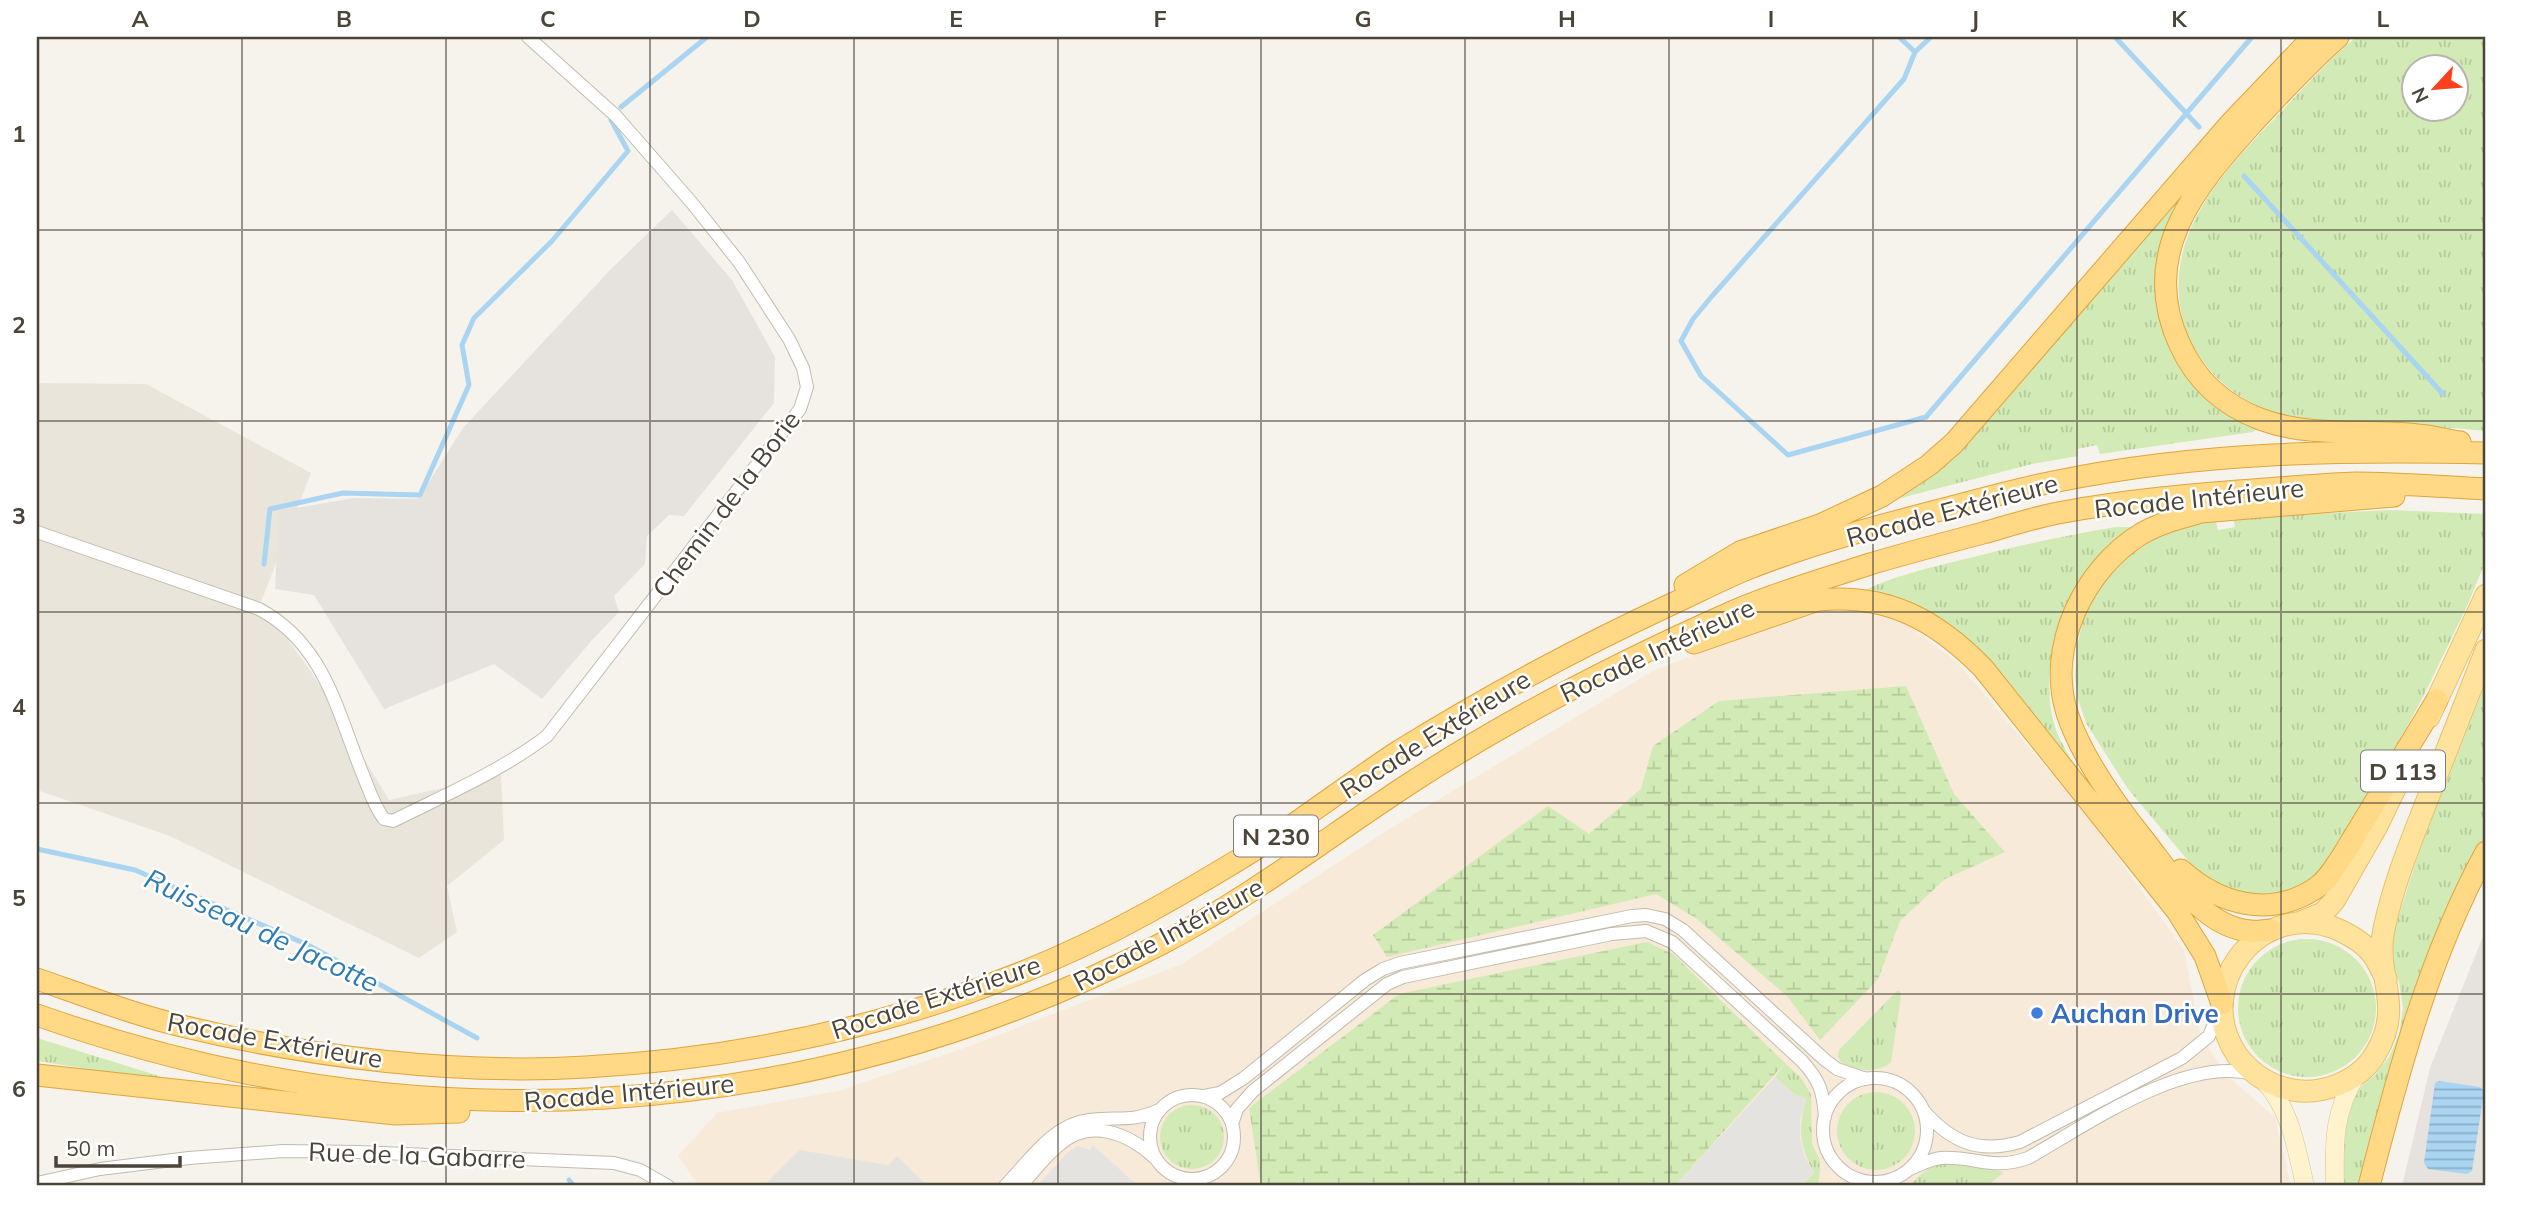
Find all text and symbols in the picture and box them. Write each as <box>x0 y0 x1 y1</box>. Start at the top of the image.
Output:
text: A <box>131 4 149 33</box>
text: B <box>336 4 352 33</box>
text: C <box>540 4 556 33</box>
text: D <box>743 4 761 33</box>
text: E <box>949 4 963 33</box>
text: F <box>1153 4 1167 33</box>
text: G <box>1354 4 1372 33</box>
text: H <box>1558 4 1576 33</box>
text: I <box>1768 4 1774 33</box>
text: J <box>1971 4 1979 33</box>
text: K <box>2171 4 2188 33</box>
text: L <box>2377 4 2390 33</box>
north arrow <box>2400 52 2470 122</box>
text: N <box>2406 84 2434 107</box>
text: 1 <box>12 119 26 148</box>
text: 2 <box>12 310 26 339</box>
street label: Chemin de la Borie <box>645 404 807 604</box>
street label: Rocade Extérieure <box>1842 466 2062 554</box>
street label: Rocade Intérieure <box>2092 471 2306 525</box>
text: 3 <box>12 501 26 530</box>
street label: Rocade Intérieure <box>1555 591 1759 709</box>
street label: Rocade Extérieure <box>1334 662 1536 806</box>
text: 4 <box>12 692 26 721</box>
road number: D 113 <box>2361 750 2445 792</box>
road number: N 230 <box>1234 816 1318 856</box>
water label: Ruisseau de Jacotte <box>139 860 385 1000</box>
street label: Rocade Intérieure <box>1067 870 1269 998</box>
text: 5 <box>12 883 26 912</box>
street label: Rocade Extérieure <box>827 948 1045 1046</box>
place label: Auchan Drive <box>2051 997 2219 1030</box>
street label: Rocade Extérieure <box>165 1005 385 1075</box>
marker: Auchan Drive <box>2029 1005 2045 1021</box>
street label: Rocade Intérieure <box>523 1066 735 1118</box>
text: 6 <box>12 1074 26 1103</box>
scale bar <box>56 1125 180 1169</box>
text: 50 m <box>66 1135 115 1161</box>
street label: Rue de la Gabarre <box>308 1135 526 1175</box>

